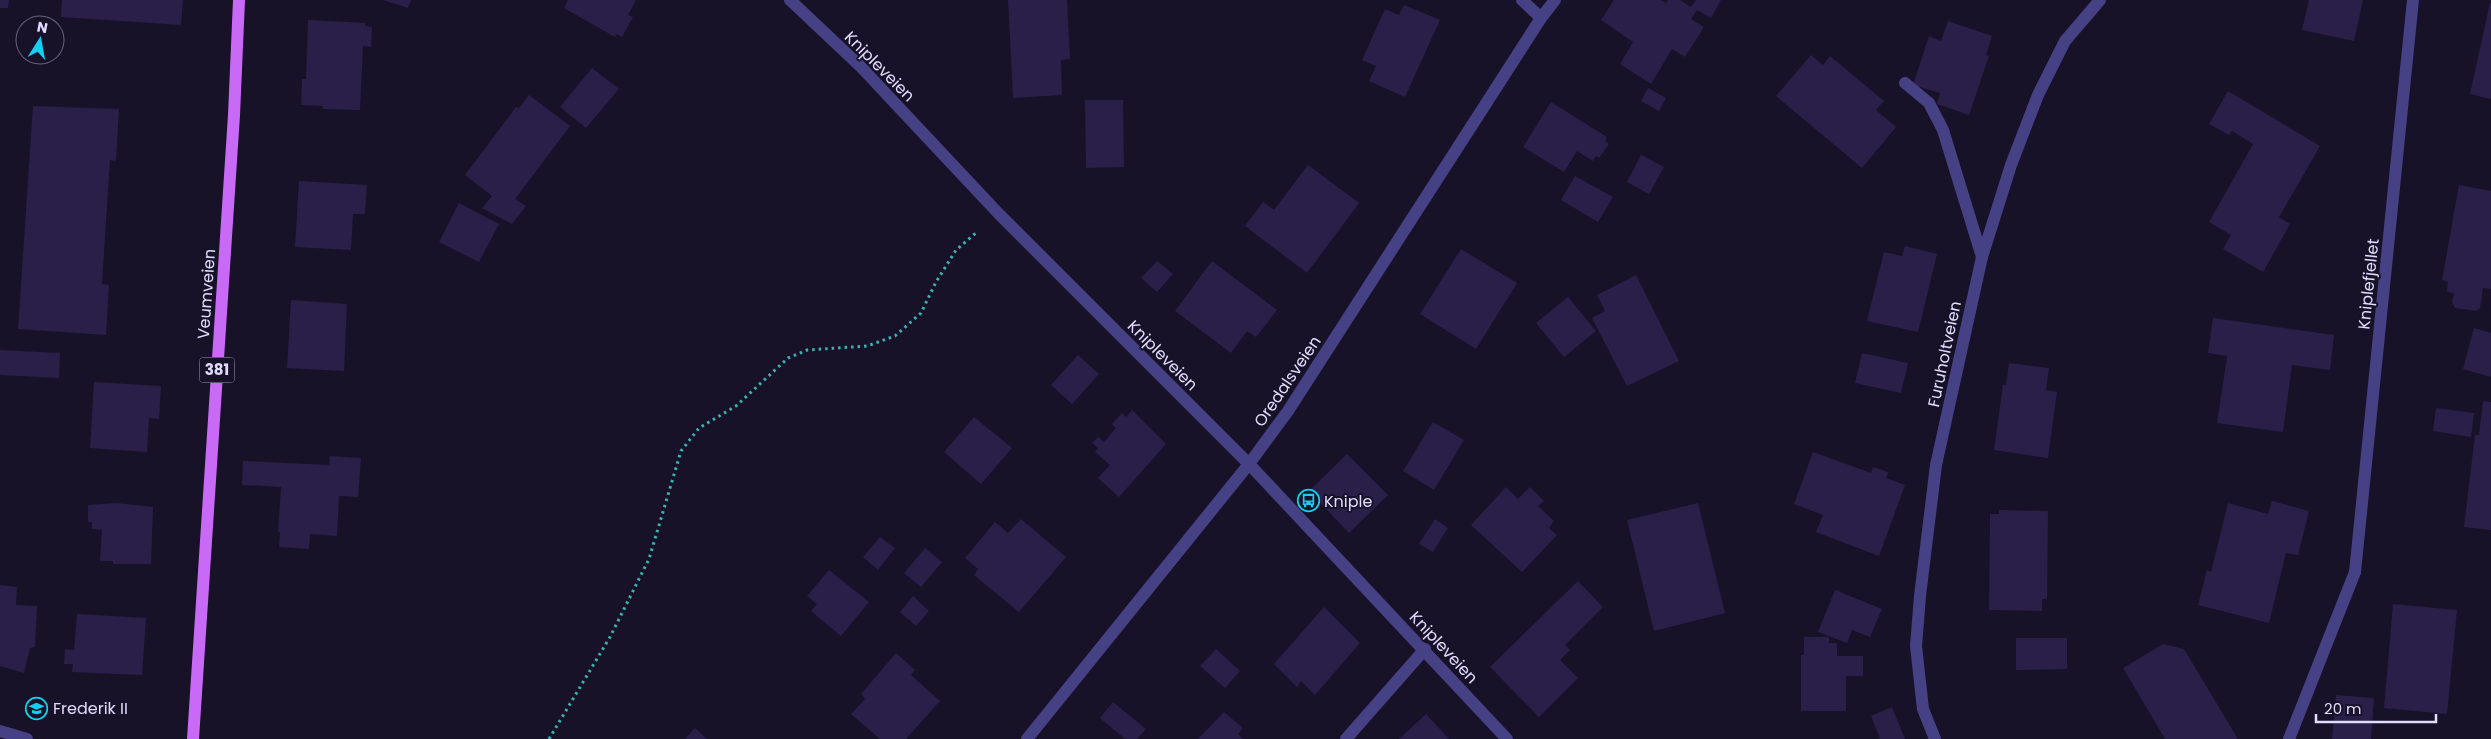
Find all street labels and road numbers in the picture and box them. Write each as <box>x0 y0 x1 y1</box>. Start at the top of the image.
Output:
street label: Knipleveien <box>839 26 920 107</box>
street label: Kniplefjellet <box>2352 237 2385 331</box>
street label: Veumveien <box>192 248 221 340</box>
street label: Furuholtveien <box>1922 299 1967 409</box>
street label: Knipleveien <box>1122 315 1203 396</box>
street label: Oredalsveien <box>1248 331 1326 431</box>
road number: 381 <box>200 358 234 382</box>
street label: Knipleveien <box>1404 606 1483 689</box>

